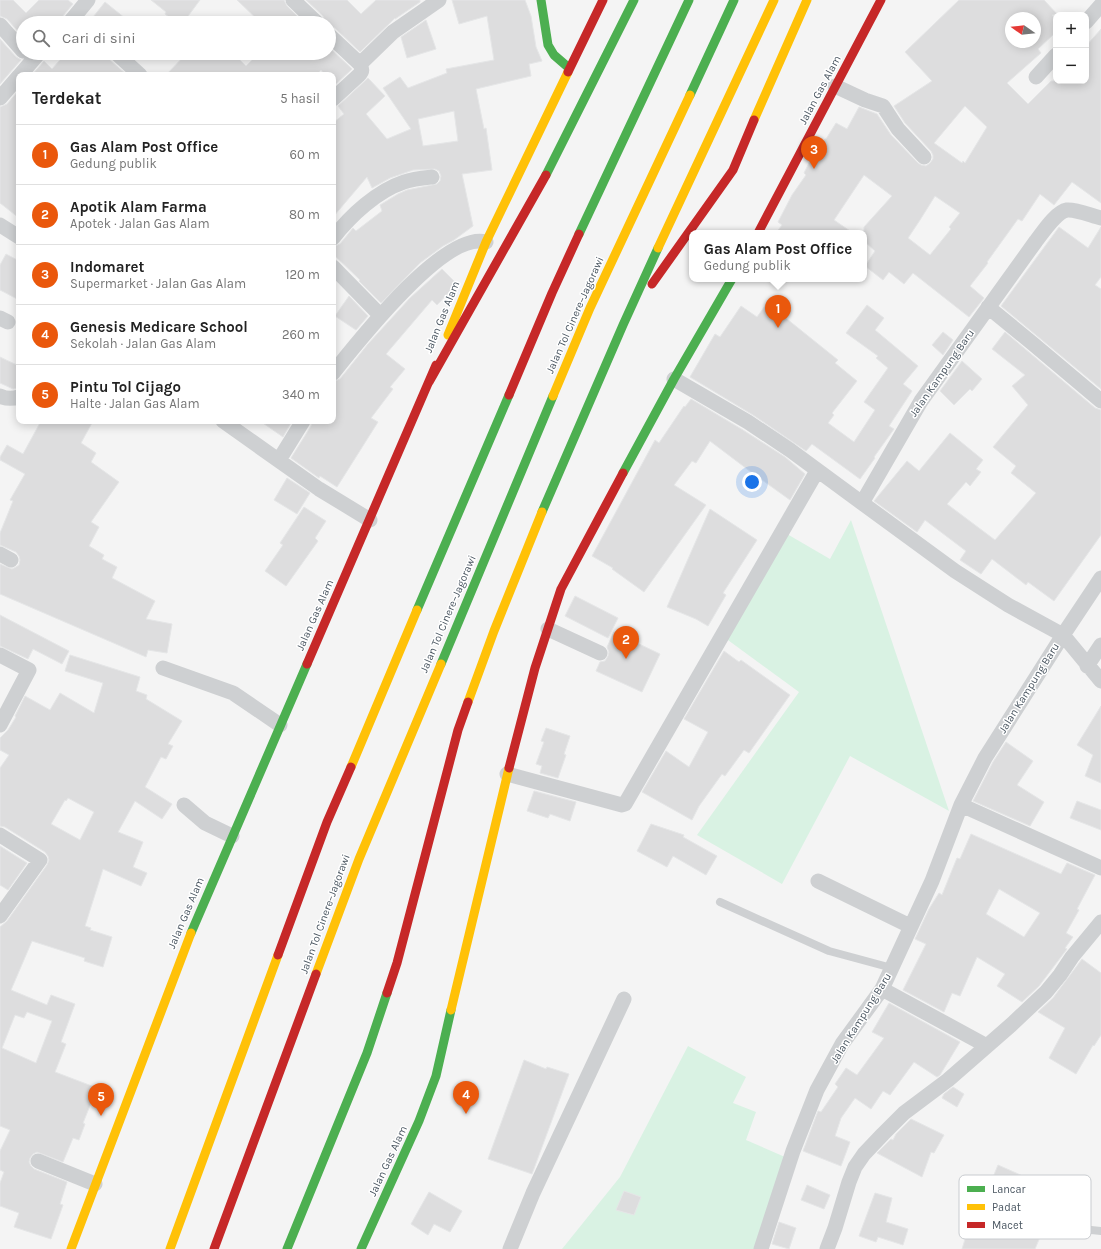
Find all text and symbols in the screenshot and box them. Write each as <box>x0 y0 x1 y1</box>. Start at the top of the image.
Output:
north arrow <box>1005 12 1041 48</box>
map controls <box>1053 12 1089 84</box>
button: + <box>1053 12 1089 48</box>
search box <box>16 16 336 60</box>
icon: search <box>30 27 52 49</box>
text: Cari di sini <box>62 29 136 47</box>
button: − <box>1053 48 1089 84</box>
street label: Jalan Gas Alam <box>796 53 844 127</box>
text: Terdekat <box>32 88 101 108</box>
text: 5 hasil <box>280 91 320 106</box>
pin: 3 <box>801 136 827 169</box>
text: Gas Alam Post Office <box>70 138 218 156</box>
text: 1 <box>43 147 47 162</box>
text: 60 m <box>290 147 320 162</box>
text: Gedung publik <box>70 156 157 171</box>
text: Apotik Alam Farma <box>70 198 207 216</box>
text: 2 <box>41 207 49 222</box>
text: 80 m <box>289 207 320 222</box>
text: Apotek · Jalan Gas Alam <box>70 216 210 231</box>
popup <box>689 230 867 282</box>
text: Gas Alam Post Office <box>704 240 852 258</box>
street label: Jalan Tol Cinere–Jagorawi <box>543 255 607 375</box>
text: Indomaret <box>70 258 144 276</box>
text: Gedung publik <box>704 258 791 273</box>
text: 3 <box>41 267 49 282</box>
text: 120 m <box>285 267 320 282</box>
text: Supermarket · Jalan Gas Alam <box>70 276 246 291</box>
street label: Jalan Gas Alam <box>422 279 462 355</box>
pin: 1 <box>765 295 791 328</box>
text: Genesis Medicare School <box>70 318 248 336</box>
text: 4 <box>41 327 49 342</box>
text: 260 m <box>282 327 320 342</box>
street label: Jalan Kampung Baru <box>907 327 977 419</box>
text: Sekolah · Jalan Gas Alam <box>70 336 216 351</box>
text: Pintu Tol Cijago <box>70 378 181 396</box>
text: 5 <box>41 387 49 402</box>
text: 340 m <box>282 387 320 402</box>
text: Halte · Jalan Gas Alam <box>70 396 200 411</box>
your location <box>742 472 762 492</box>
street label: Jalan Tol Cinere–Jagorawi <box>417 553 479 675</box>
street label: Jalan Gas Alam <box>294 578 336 652</box>
pin: 2 <box>613 626 639 659</box>
street label: Jalan Kampung Baru <box>996 640 1062 736</box>
street label: Jalan Tol Cinere–Jagorawi <box>297 852 353 976</box>
street label: Jalan Gas Alam <box>165 875 207 951</box>
street label: Jalan Kampung Baru <box>828 970 894 1066</box>
pin: 4 <box>453 1081 479 1114</box>
pin: 5 <box>88 1083 114 1116</box>
street label: Jalan Gas Alam <box>366 1124 410 1198</box>
legend <box>959 1175 1091 1239</box>
text: Lancar <box>992 1183 1026 1196</box>
text: Padat <box>992 1201 1021 1214</box>
text: Macet <box>992 1219 1023 1232</box>

